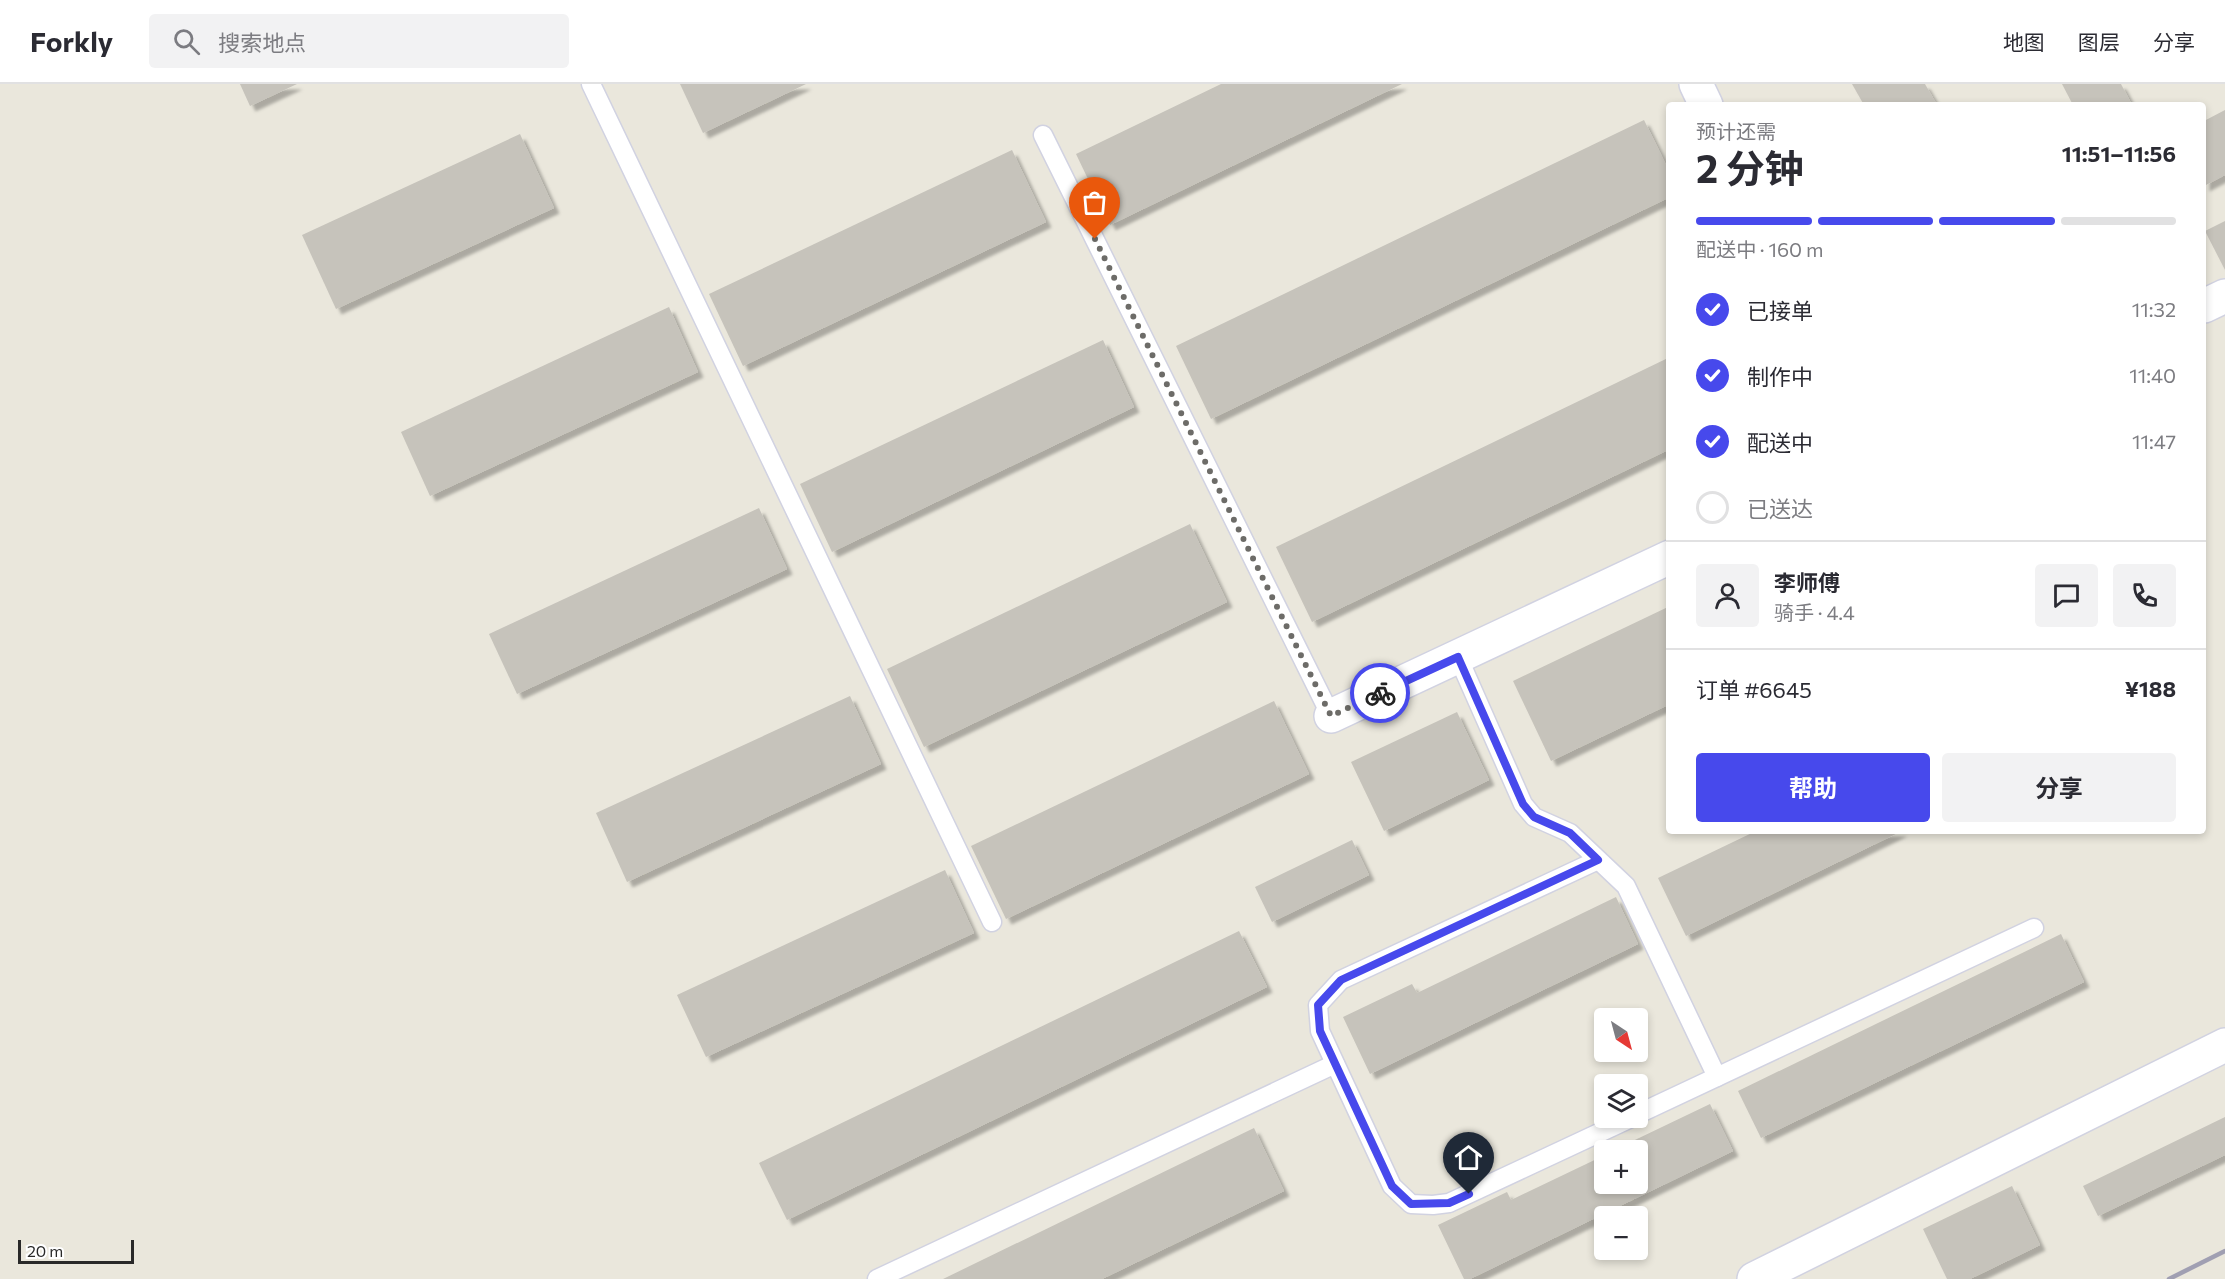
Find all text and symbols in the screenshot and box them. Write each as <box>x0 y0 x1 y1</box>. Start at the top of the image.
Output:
search box <box>149 14 569 68</box>
text: Forkly <box>30 24 113 58</box>
icon: search <box>170 25 203 58</box>
text: 搜索地点 <box>218 29 306 56</box>
text: 地图 <box>2003 29 2045 54</box>
text: 图层 <box>2078 29 2120 54</box>
text: 分享 <box>2153 29 2195 54</box>
text: 预计还需 <box>1696 119 1776 143</box>
text: 11:51–11:56 <box>2062 140 2176 167</box>
text: 2 分钟 <box>1696 143 1804 191</box>
pin <box>1069 177 1120 239</box>
icon: bag <box>1078 186 1111 219</box>
text: 配送中 · 160 m <box>1696 237 1823 261</box>
icon: check <box>1696 293 1729 326</box>
text: 已接单 <box>1747 297 1813 324</box>
text: 11:32 <box>2132 297 2176 321</box>
icon: check <box>1696 359 1729 392</box>
text: 制作中 <box>1747 363 1813 390</box>
text: 11:40 <box>2129 363 2176 387</box>
icon: check <box>1696 425 1729 458</box>
text: 配送中 <box>1747 429 1813 456</box>
text: 11:47 <box>2132 429 2176 453</box>
text: 已送达 <box>1747 495 1813 522</box>
button: person <box>1696 564 1759 627</box>
button: chat <box>2035 564 2098 627</box>
button: phone <box>2113 564 2176 627</box>
text: 李师傅 <box>1774 569 1840 596</box>
text: 骑手 · 4.4 <box>1774 600 1855 624</box>
courier <box>1350 663 1410 723</box>
text: ¥188 <box>2125 675 2176 702</box>
text: 订单 #6645 <box>1696 676 1812 703</box>
icon: bike <box>1364 677 1397 710</box>
button: 帮助 <box>1696 753 1930 822</box>
button: 分享 <box>1942 753 2176 822</box>
north arrow <box>1594 1008 1648 1062</box>
map controls <box>1594 1008 1648 1260</box>
button: layers <box>1594 1074 1648 1128</box>
pin <box>1443 1132 1494 1194</box>
button: + <box>1594 1140 1648 1194</box>
icon: home <box>1452 1141 1485 1174</box>
button: − <box>1594 1206 1648 1260</box>
scale bar <box>18 1237 134 1264</box>
text: 20 m <box>27 1241 63 1260</box>

